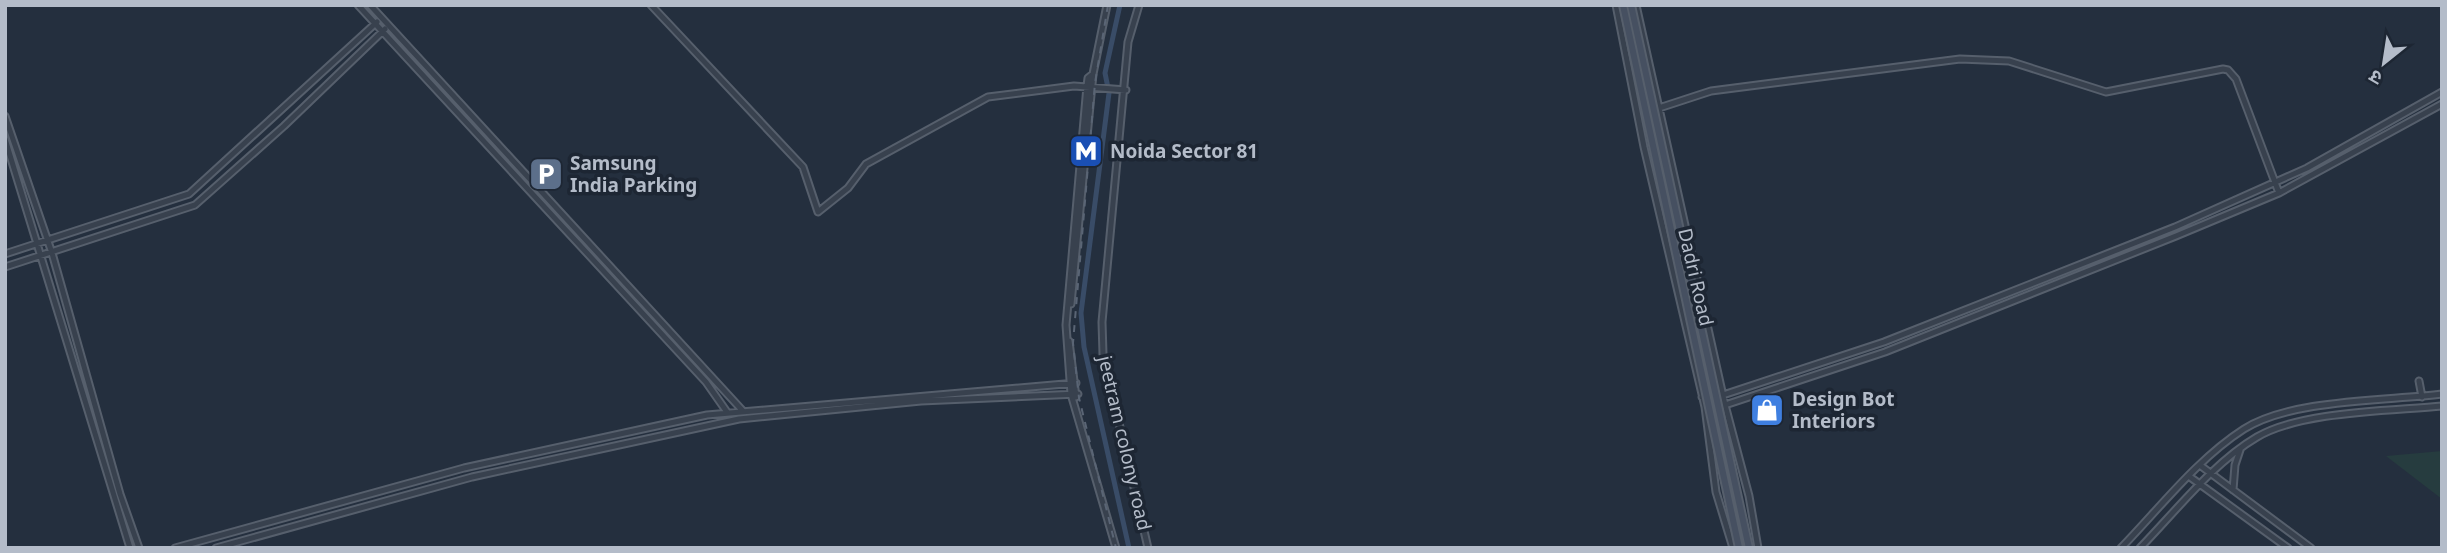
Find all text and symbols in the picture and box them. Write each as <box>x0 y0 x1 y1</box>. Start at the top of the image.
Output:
north arrow <box>2349 28 2419 98</box>
text: उ <box>2363 63 2387 92</box>
metro station icon: Noida Sector 81 <box>1067 132 1105 170</box>
place label: Noida Sector 81 <box>1110 138 1258 164</box>
place label: Samsung India Parking <box>570 150 697 198</box>
parking icon: Samsung India Parking <box>527 155 565 193</box>
street label: Dadri Road <box>1672 226 1720 328</box>
street label: jeetram colony road <box>1092 351 1158 533</box>
place label: Design Bot Interiors <box>1792 386 1895 434</box>
shop icon: Design Bot Interiors <box>1748 391 1786 429</box>

